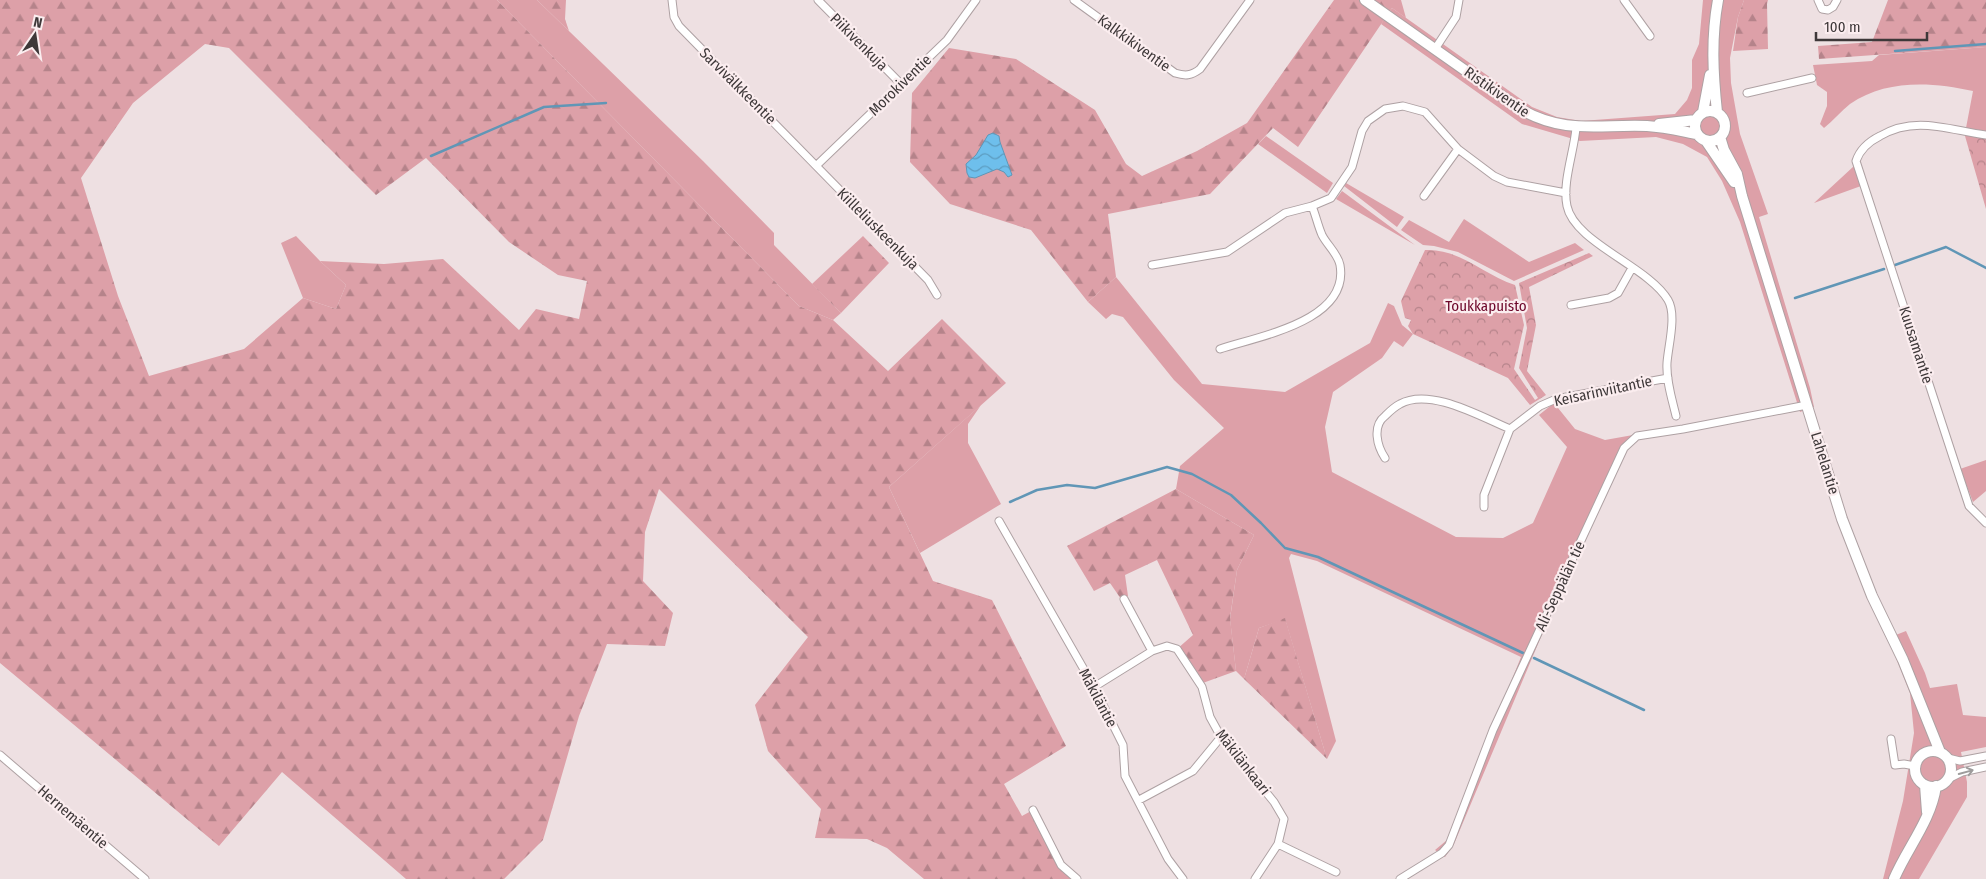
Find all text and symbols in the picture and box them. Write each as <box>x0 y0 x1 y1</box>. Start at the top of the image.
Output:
street label: Piikivenkuja <box>826 9 892 75</box>
north arrow <box>10 10 60 60</box>
scale bar <box>1816 10 1927 42</box>
street label: Kalkkikiventie <box>1094 11 1174 75</box>
text: N <box>32 14 44 32</box>
text: 100 m <box>1824 18 1861 36</box>
street label: Sarvivälkkeentie <box>696 44 780 128</box>
street label: Morokiventie <box>865 51 935 119</box>
street label: Ristikiventie <box>1461 63 1533 121</box>
street label: Kiilleliuskeenkuja <box>833 184 923 274</box>
park label: Toukkapuisto <box>1445 297 1527 315</box>
street label: Kuusamantie <box>1895 304 1937 386</box>
street label: Keisarinviitantie <box>1552 372 1654 410</box>
street label: Lahelantie <box>1807 430 1843 496</box>
street label: Ali-Seppälän tie <box>1531 538 1589 634</box>
street label: Mäkiläntie <box>1075 666 1121 730</box>
street label: Mäkilänkaari <box>1212 726 1274 798</box>
one-way arrow <box>1958 766 1974 776</box>
street label: Hernemäentie <box>34 782 112 852</box>

